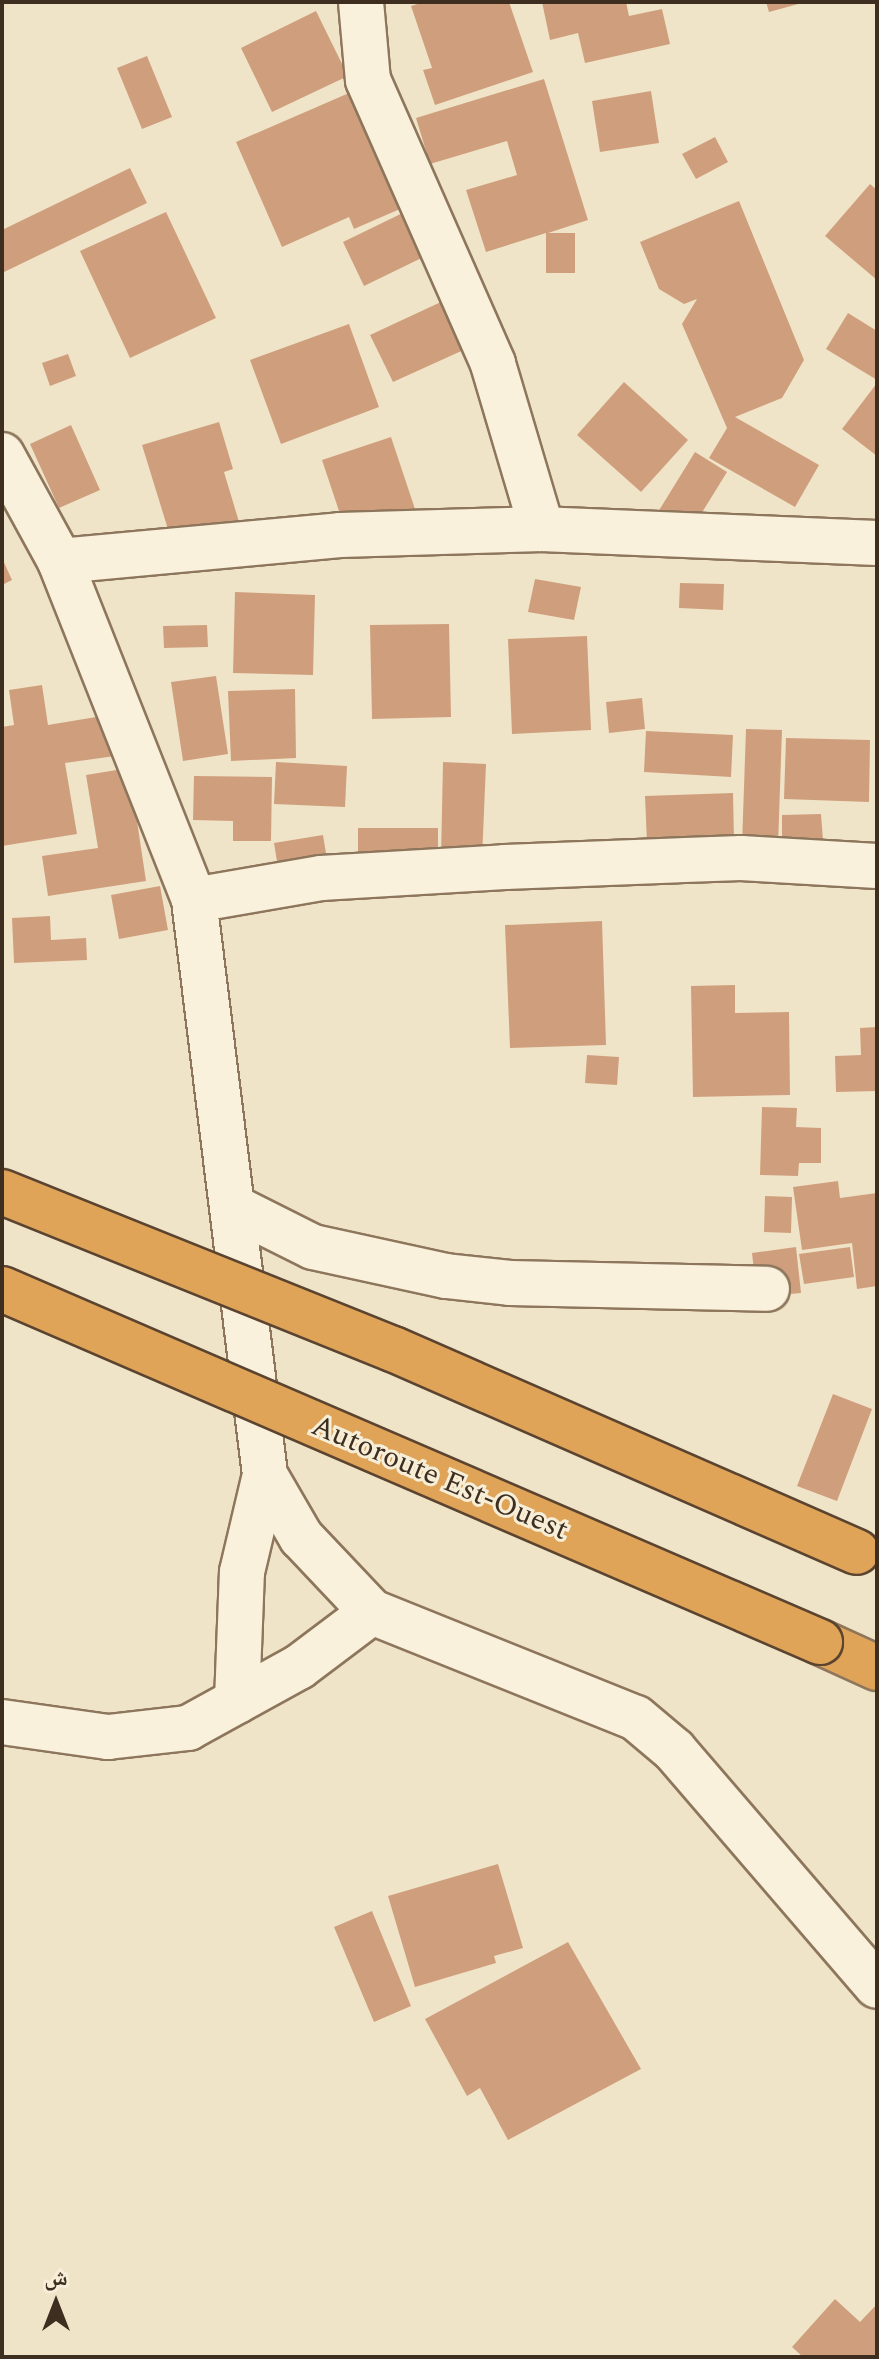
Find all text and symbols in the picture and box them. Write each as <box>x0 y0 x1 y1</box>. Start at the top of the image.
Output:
street label: Autoroute Est-Ouest <box>306 1408 574 1548</box>
text: ش <box>44 2262 68 2295</box>
north arrow <box>16 2263 96 2343</box>

